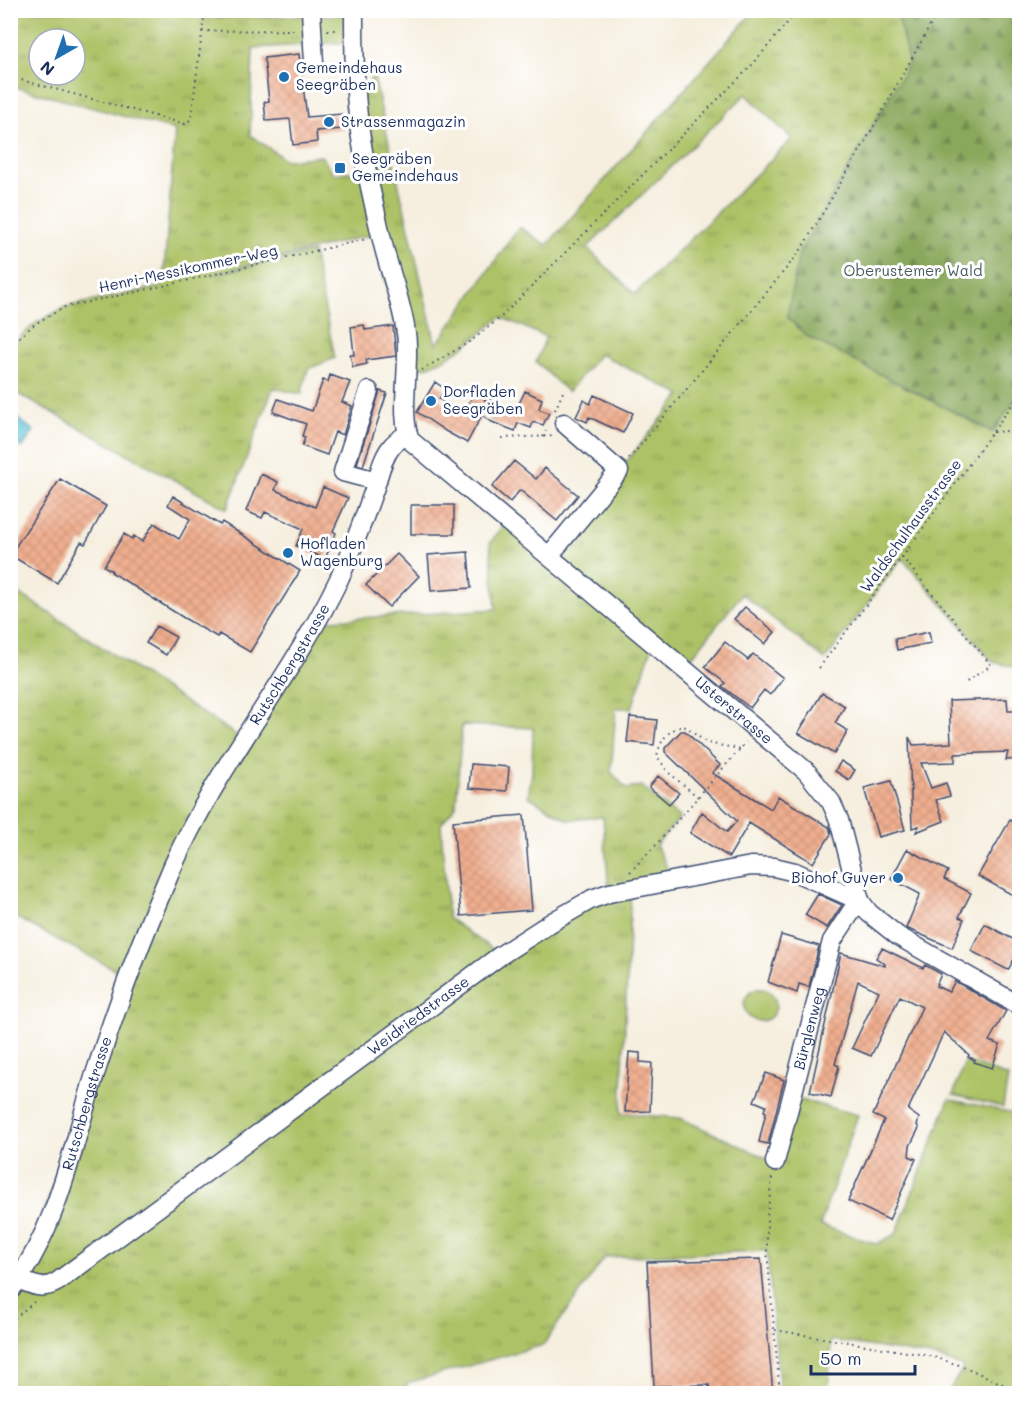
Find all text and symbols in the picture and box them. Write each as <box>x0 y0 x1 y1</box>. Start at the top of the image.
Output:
north arrow <box>27 27 87 87</box>
text: N <box>36 57 58 81</box>
place label: Gemeindehaus Seegräben <box>296 57 403 94</box>
marker: Gemeindehaus Seegräben <box>277 70 291 84</box>
place label: Strassenmagazin <box>341 111 466 131</box>
marker: Strassenmagazin <box>322 115 336 129</box>
place label: Seegräben Gemeindehaus <box>352 148 459 185</box>
marker: Seegräben Gemeindehaus <box>333 161 347 175</box>
street label: Henri-Messikommer-Weg <box>97 239 279 297</box>
park label: Oberustemer Wald <box>844 260 983 280</box>
place label: Dorfladen Seegräben <box>443 381 523 418</box>
marker: Dorfladen Seegräben <box>424 394 438 408</box>
street label: Waldschulhausstrasse <box>855 455 965 596</box>
place label: Hofladen Wagenburg <box>300 533 383 570</box>
marker: Hofladen Wagenburg <box>281 546 295 560</box>
street label: Rutschbergstrasse <box>244 600 334 728</box>
street label: Usterstrasse <box>691 672 777 748</box>
place label: Biohof Guyer <box>791 867 886 887</box>
marker: Biohof Guyer <box>891 871 905 885</box>
street label: Weidriedstrasse <box>363 971 473 1059</box>
street label: Bürglenweg <box>788 984 829 1072</box>
street label: Rutschbergstrasse <box>57 1034 116 1173</box>
scale bar <box>811 1338 914 1376</box>
text: 50 m <box>820 1346 862 1370</box>

